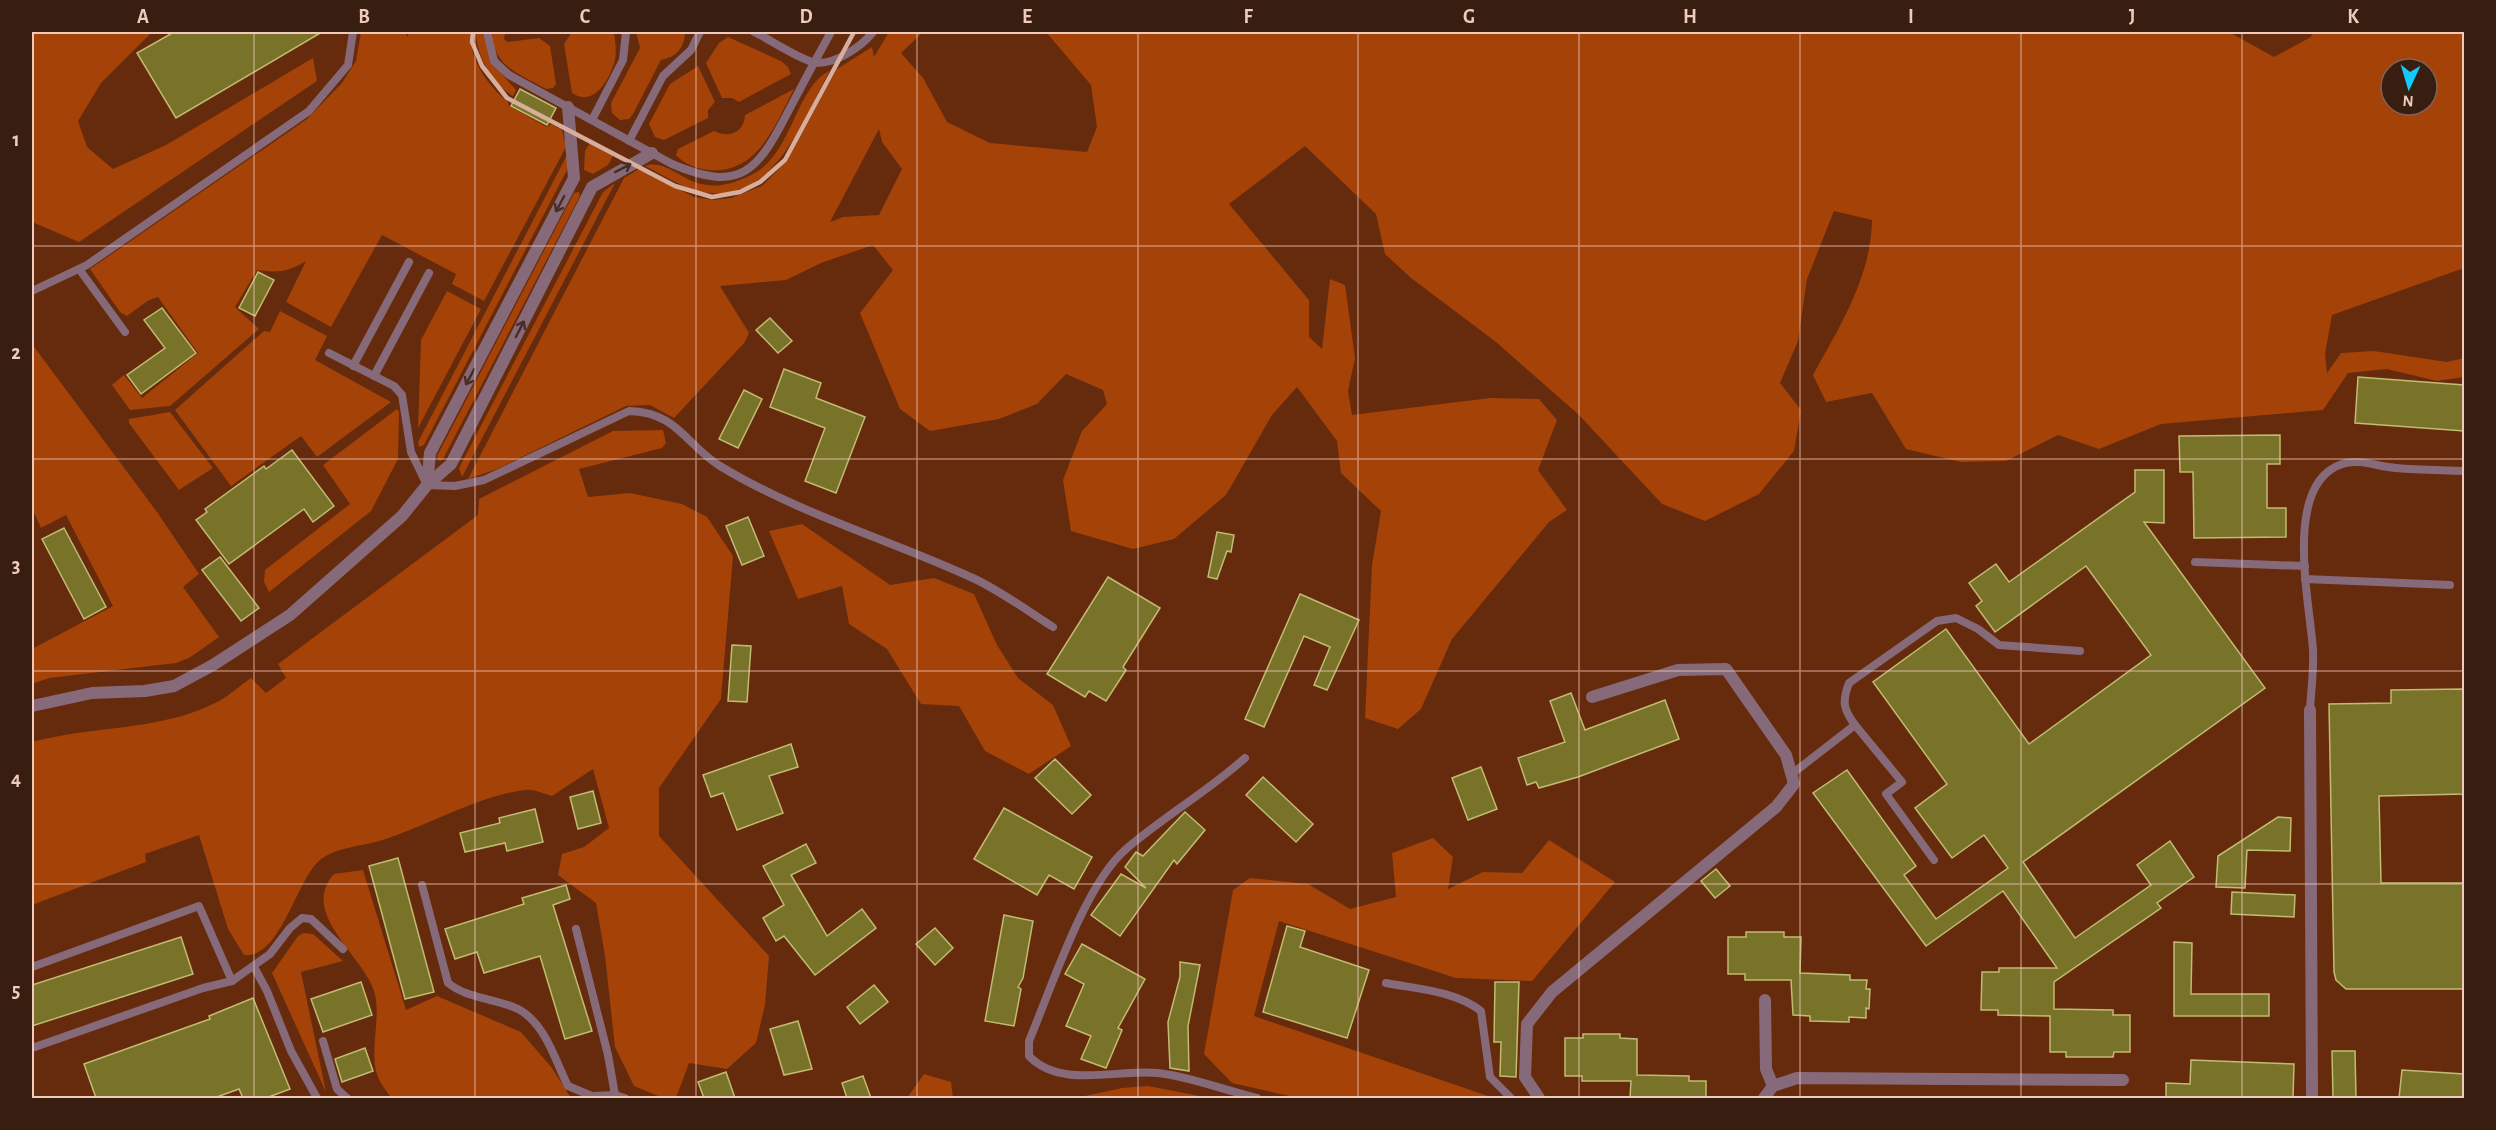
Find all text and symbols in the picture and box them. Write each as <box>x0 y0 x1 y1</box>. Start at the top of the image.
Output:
text: A <box>137 7 149 27</box>
text: B <box>358 7 370 27</box>
text: C <box>580 7 591 27</box>
text: D <box>799 7 813 27</box>
text: E <box>1022 7 1032 27</box>
text: F <box>1243 7 1253 27</box>
text: G <box>1463 7 1475 27</box>
text: H <box>1683 7 1697 27</box>
text: I <box>1908 7 1914 27</box>
text: J <box>2129 7 2135 27</box>
text: K <box>2347 7 2359 27</box>
north arrow <box>2379 57 2439 117</box>
text: N <box>2402 93 2414 109</box>
text: 1 <box>12 130 20 150</box>
one-way arrow <box>614 162 631 174</box>
one-way arrow <box>554 195 566 212</box>
one-way arrow <box>515 320 526 338</box>
text: 2 <box>11 343 21 363</box>
one-way arrow <box>463 368 475 386</box>
text: 3 <box>12 556 20 576</box>
text: 4 <box>11 769 21 789</box>
text: 5 <box>12 981 20 1001</box>

